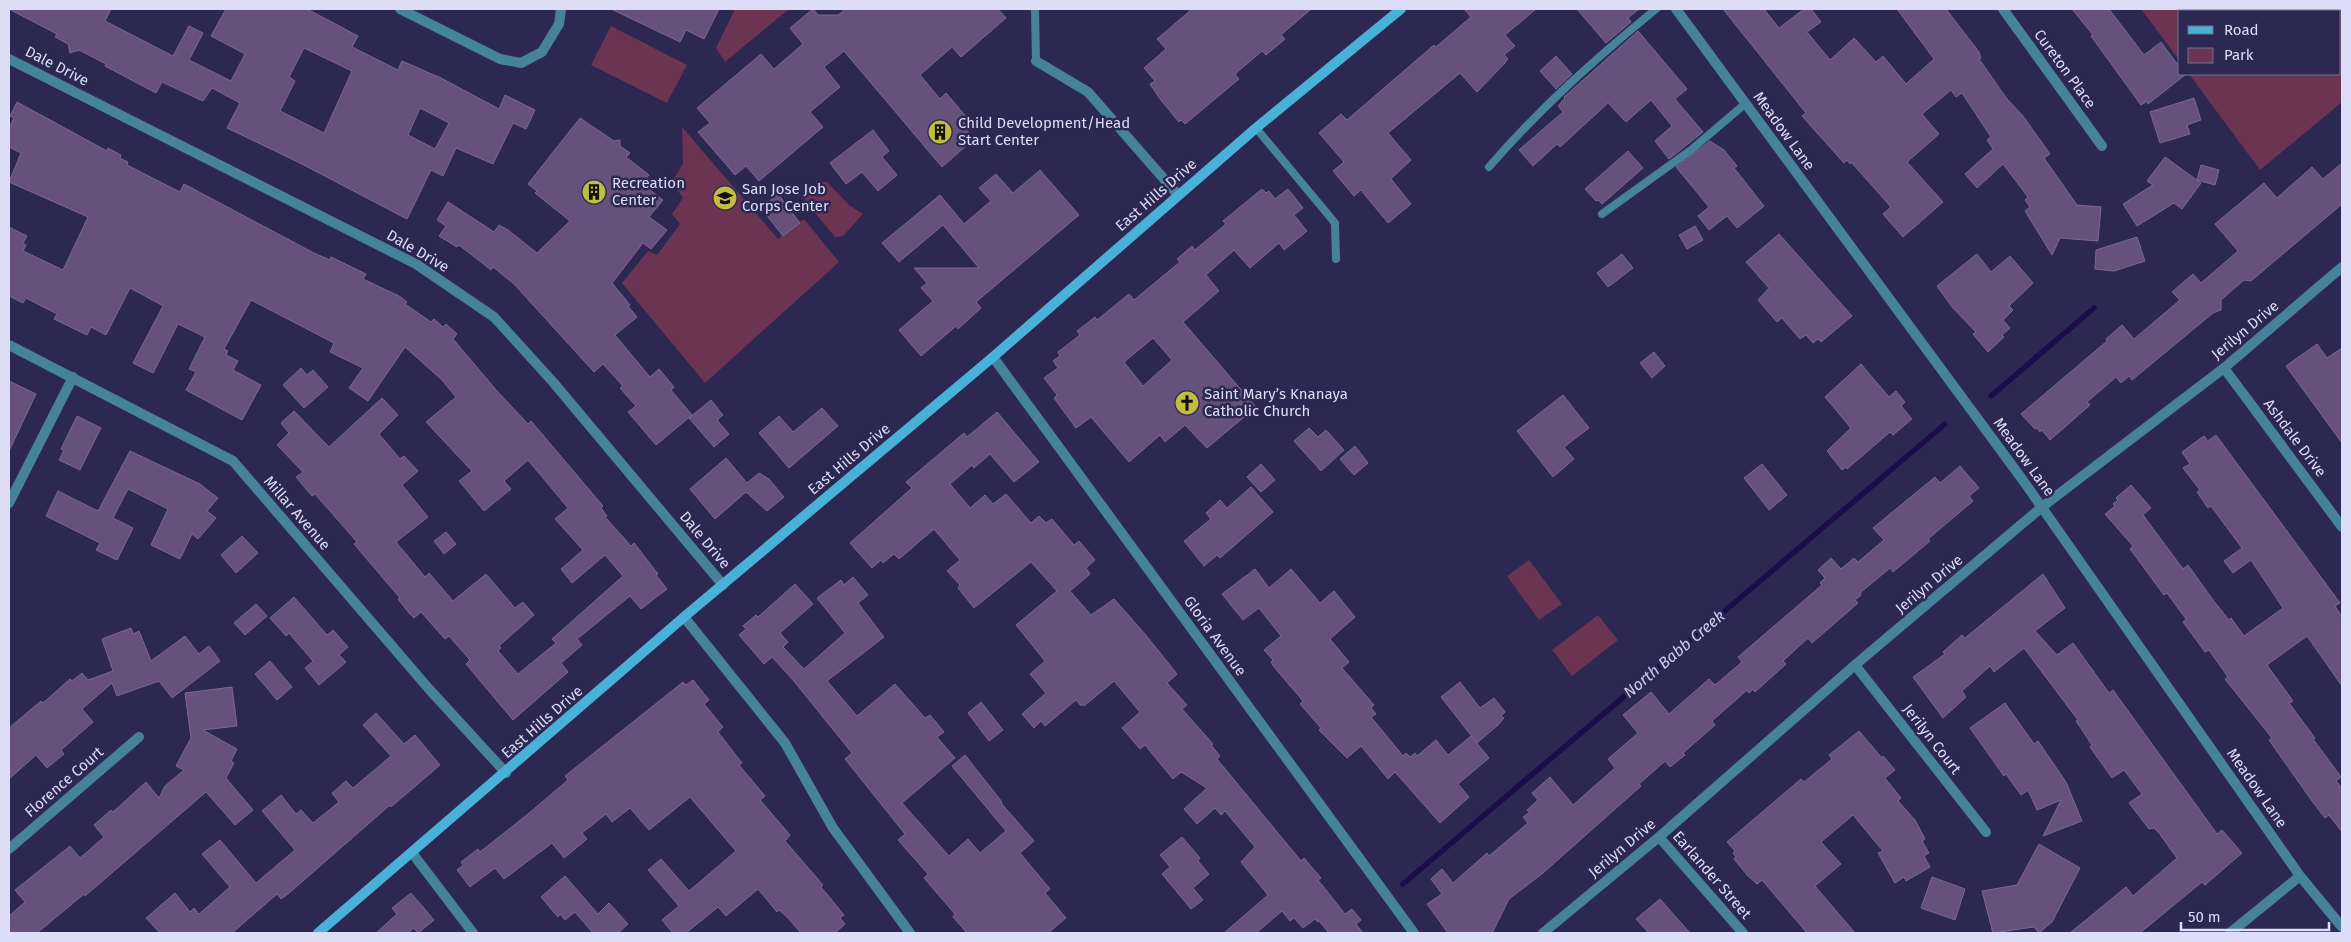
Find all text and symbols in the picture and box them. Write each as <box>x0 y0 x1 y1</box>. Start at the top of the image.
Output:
legend <box>2178 10 2341 75</box>
text: Road <box>2224 21 2259 39</box>
street label: Cureton Place <box>2030 26 2100 112</box>
street label: Dale Drive <box>22 42 92 90</box>
text: Park <box>2224 46 2254 64</box>
street label: Meadow Lane <box>1749 88 1819 174</box>
place label: Child Development/Head Start Center <box>958 114 1130 149</box>
building icon: Child Development/Head Start Center <box>927 119 953 145</box>
street label: East Hills Drive <box>1112 155 1200 235</box>
place label: Recreation Center <box>612 174 685 209</box>
building icon: Recreation Center <box>581 179 607 205</box>
place label: San Jose Job Corps Center <box>742 180 829 215</box>
school or university icon: San Jose Job Corps Center <box>712 185 738 211</box>
street label: Dale Drive <box>384 226 452 276</box>
street label: Jerilyn Drive <box>2208 297 2282 363</box>
place label: Saint Mary’s Knanaya Catholic Church <box>1204 385 1348 420</box>
church icon: Saint Mary’s Knanaya Catholic Church <box>1174 390 1200 416</box>
street label: Ashdale Drive <box>2260 395 2330 481</box>
street label: Meadow Lane <box>1989 414 2059 500</box>
street label: East Hills Drive <box>804 419 894 499</box>
street label: Millar Avenue <box>260 472 334 554</box>
street label: Dale Drive <box>676 508 734 572</box>
street label: Jerilyn Drive <box>1892 551 1966 617</box>
street label: Gloria Avenue <box>1180 592 1250 680</box>
water label: North Babb Creek <box>1620 606 1729 702</box>
street label: East Hills Drive <box>498 682 586 762</box>
street label: Jerilyn Court <box>1899 700 1965 778</box>
street label: Florence Court <box>21 743 107 821</box>
street label: Meadow Lane <box>2223 745 2291 831</box>
street label: Jerilyn Drive <box>1585 815 1659 881</box>
street label: Earlander Street <box>1669 827 1755 923</box>
scale bar <box>2181 900 2328 932</box>
text: 50 m <box>2188 908 2221 926</box>

